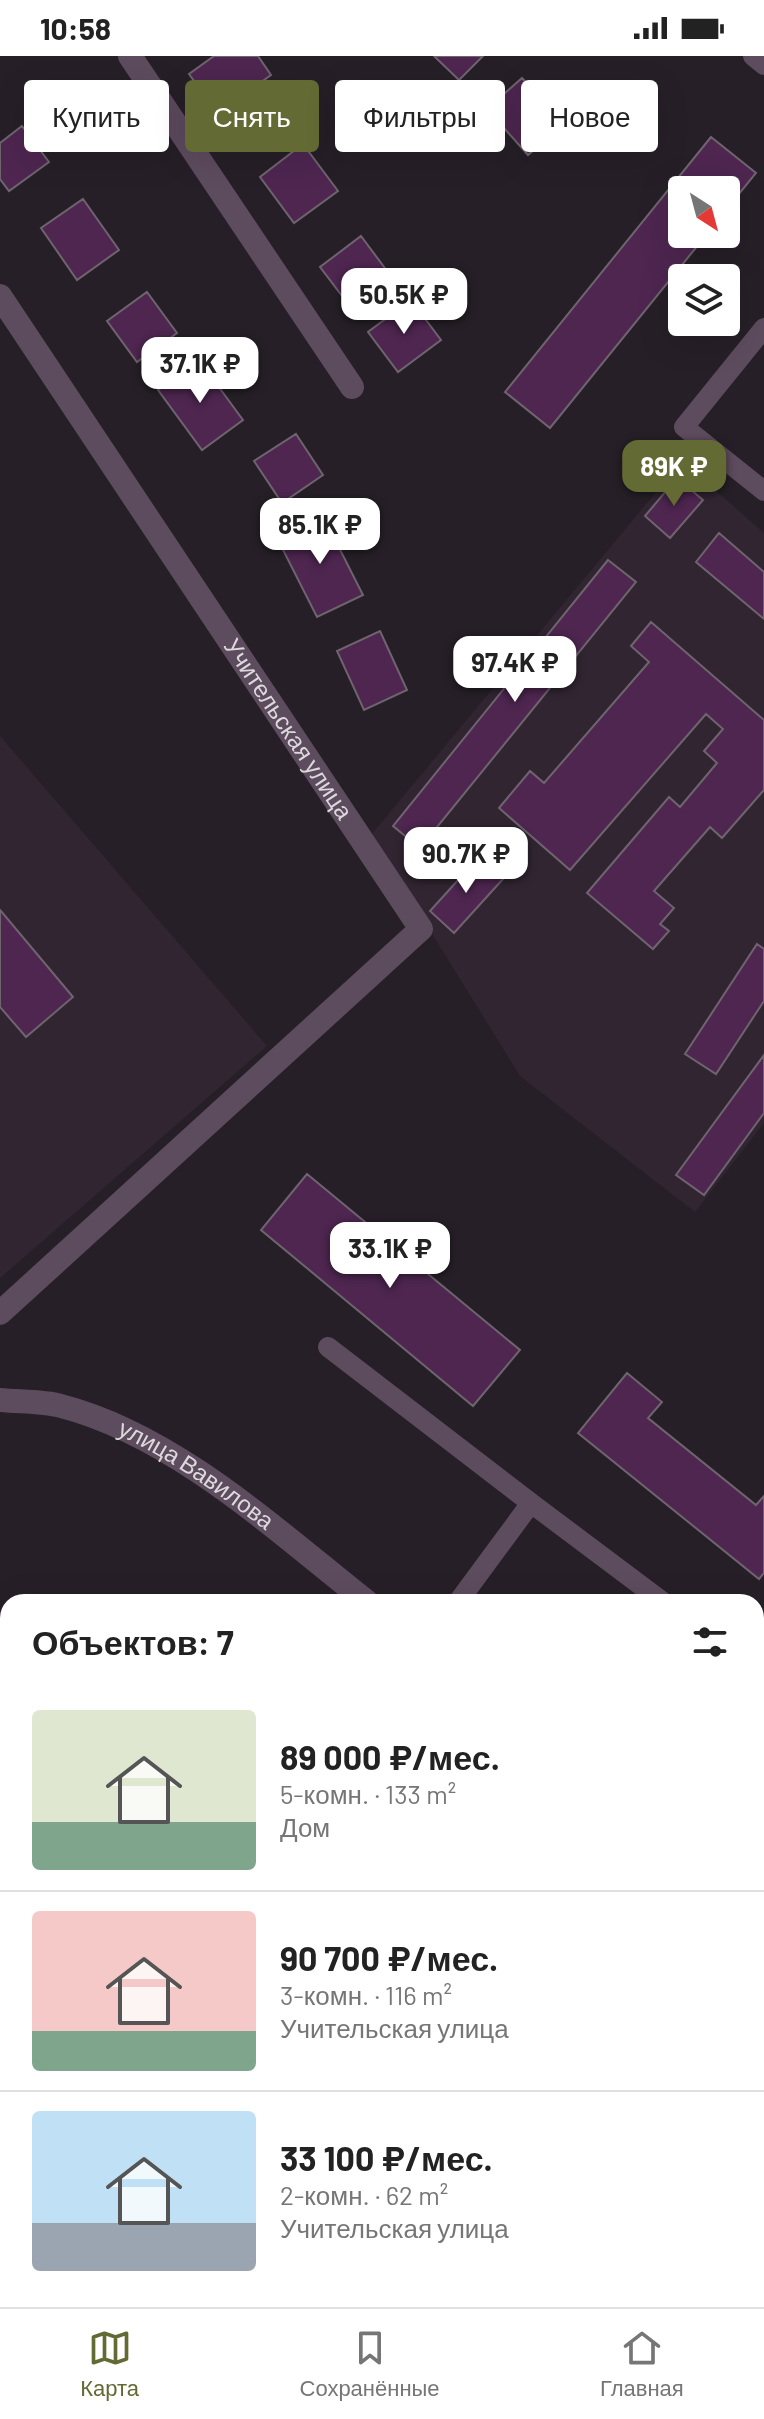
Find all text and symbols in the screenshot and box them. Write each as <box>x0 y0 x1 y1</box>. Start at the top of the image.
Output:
text: 10:58 <box>40 10 111 46</box>
chip: Купить <box>24 80 169 152</box>
chip: Снять <box>185 80 319 152</box>
chip: Фильтры <box>335 80 505 152</box>
chip: Новое <box>521 80 658 152</box>
north arrow <box>668 176 740 248</box>
map controls <box>668 176 740 336</box>
button: layers <box>668 264 740 336</box>
pin: 50.5K ₽ <box>330 268 478 336</box>
text: 50.5K ₽ <box>359 278 449 309</box>
pin: 37.1K ₽ <box>126 337 274 405</box>
text: 37.1K ₽ <box>159 347 241 378</box>
pin: 89K ₽ <box>618 440 730 508</box>
text: 89K ₽ <box>640 450 708 481</box>
pin: 85.1K ₽ <box>246 498 394 566</box>
text: 85.1K ₽ <box>278 508 362 539</box>
street label: Учительская улица <box>219 632 360 825</box>
pin: 97.4K ₽ <box>441 636 589 704</box>
text: 97.4K ₽ <box>471 646 559 677</box>
pin: 90.7K ₽ <box>392 827 540 895</box>
text: 90.7K ₽ <box>422 837 510 868</box>
pin: 33.1K ₽ <box>316 1222 464 1290</box>
text: 33.1K ₽ <box>348 1232 432 1263</box>
street label: улица Вавилова <box>114 1413 281 1535</box>
icon: filters <box>688 1620 732 1664</box>
text: Объектов: 7 <box>32 1621 234 1662</box>
text: 89 000 ₽/мес. <box>280 1736 500 1777</box>
icon: home <box>96 1742 192 1838</box>
text: 5-комн. · 133 m² <box>280 1778 456 1809</box>
text: Дом <box>280 1811 330 1842</box>
text: 90 700 ₽/мес. <box>280 1937 498 1978</box>
icon: home <box>96 1943 192 2039</box>
text: 3-комн. · 116 m² <box>280 1979 452 2010</box>
text: Учительская улица <box>280 2012 509 2043</box>
text: 33 100 ₽/мес. <box>280 2137 493 2178</box>
icon: home <box>96 2143 192 2239</box>
text: 2-комн. · 62 m² <box>280 2179 448 2210</box>
text: Учительская улица <box>280 2212 509 2243</box>
tab: Карта <box>80 2326 139 2402</box>
tab: Сохранённые <box>300 2326 440 2402</box>
tab: Главная <box>600 2326 684 2402</box>

